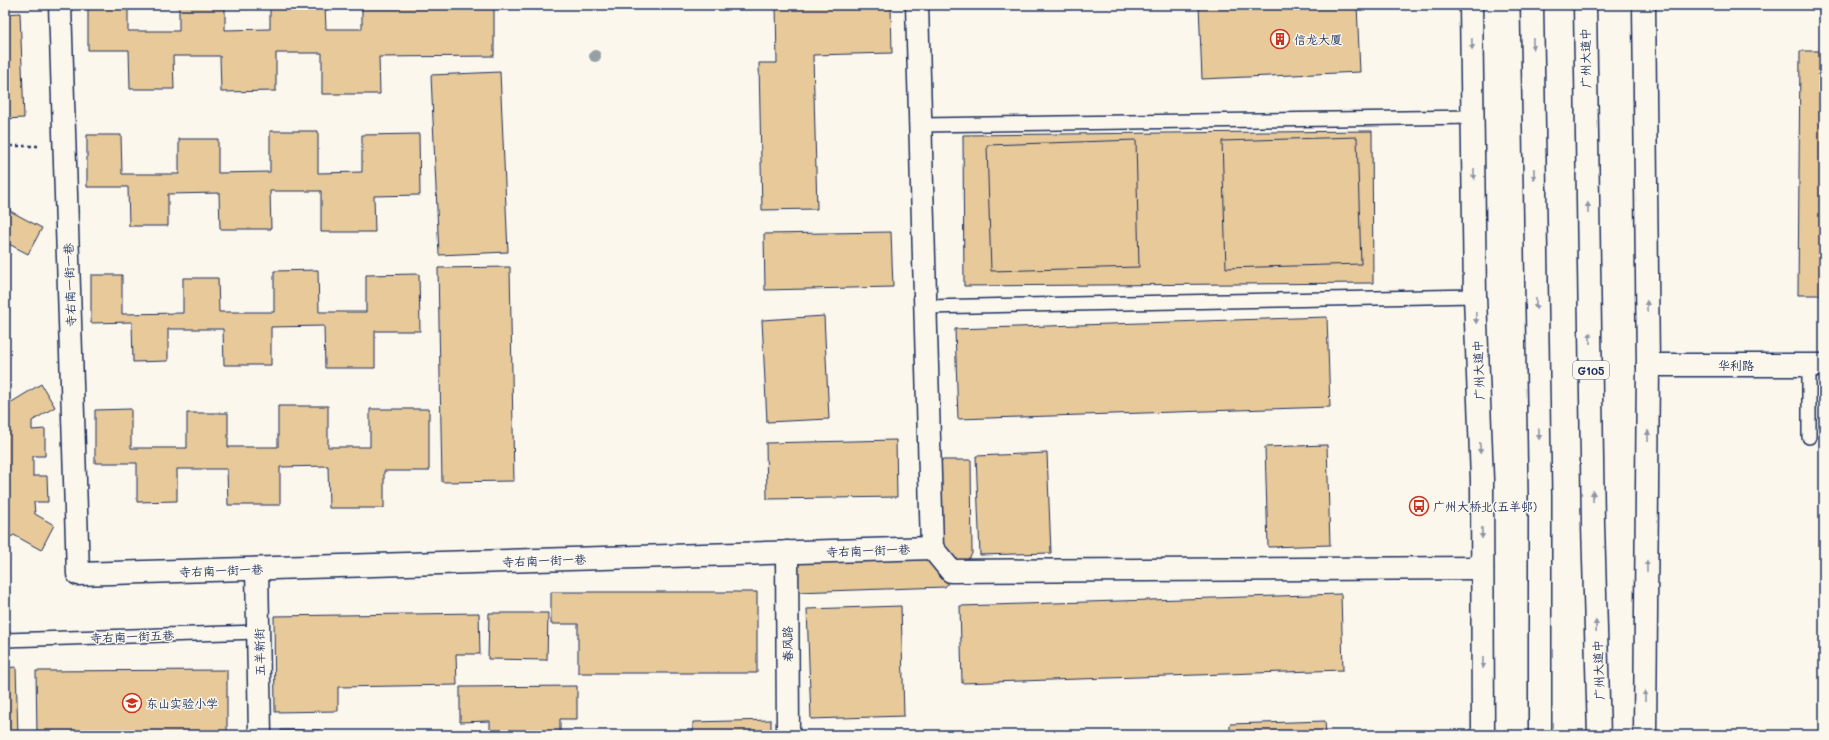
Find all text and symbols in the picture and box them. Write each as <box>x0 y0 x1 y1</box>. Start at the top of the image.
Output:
building icon: 信龙大厦 <box>1269 28 1291 50</box>
street label: 广州大道中 <box>1576 28 1594 88</box>
place label: 信龙大厦 <box>1294 31 1342 47</box>
one-way arrow <box>1469 38 1475 51</box>
one-way arrow <box>1530 38 1536 51</box>
one-way arrow <box>1471 168 1477 181</box>
one-way arrow <box>1531 168 1537 181</box>
one-way arrow <box>1585 201 1591 214</box>
street label: 寺右南一街一巷 <box>60 243 78 327</box>
one-way arrow <box>1533 298 1539 311</box>
one-way arrow <box>1644 300 1651 312</box>
one-way arrow <box>1473 312 1479 325</box>
one-way arrow <box>1587 331 1593 344</box>
street label: 广州大道中 <box>1469 340 1487 400</box>
street label: 华利路 <box>1718 357 1754 373</box>
road number: G105 <box>1573 361 1609 379</box>
one-way arrow <box>1536 428 1542 441</box>
one-way arrow <box>1645 429 1651 442</box>
one-way arrow <box>1477 442 1484 454</box>
one-way arrow <box>1590 489 1596 502</box>
bus stop icon: 广州大桥北(五羊邨) <box>1408 495 1430 517</box>
place label: 广州大桥北(五羊邨) <box>1433 498 1537 514</box>
one-way arrow <box>1479 527 1485 540</box>
street label: 寺右南一街一巷 <box>826 541 910 559</box>
street label: 寺右南一街一巷 <box>502 551 586 569</box>
one-way arrow <box>1644 559 1650 572</box>
street label: 寺右南一街一巷 <box>179 561 263 579</box>
one-way arrow <box>1593 620 1600 632</box>
street label: 春风路 <box>779 626 795 662</box>
street label: 寺右南一街五巷 <box>90 627 174 645</box>
street label: 五羊新街 <box>251 628 267 676</box>
street label: 广州大道中 <box>1589 640 1607 700</box>
one-way arrow <box>1480 657 1486 670</box>
one-way arrow <box>1642 689 1648 702</box>
school or university icon: 东山实验小学 <box>121 692 143 714</box>
place label: 东山实验小学 <box>146 695 218 711</box>

